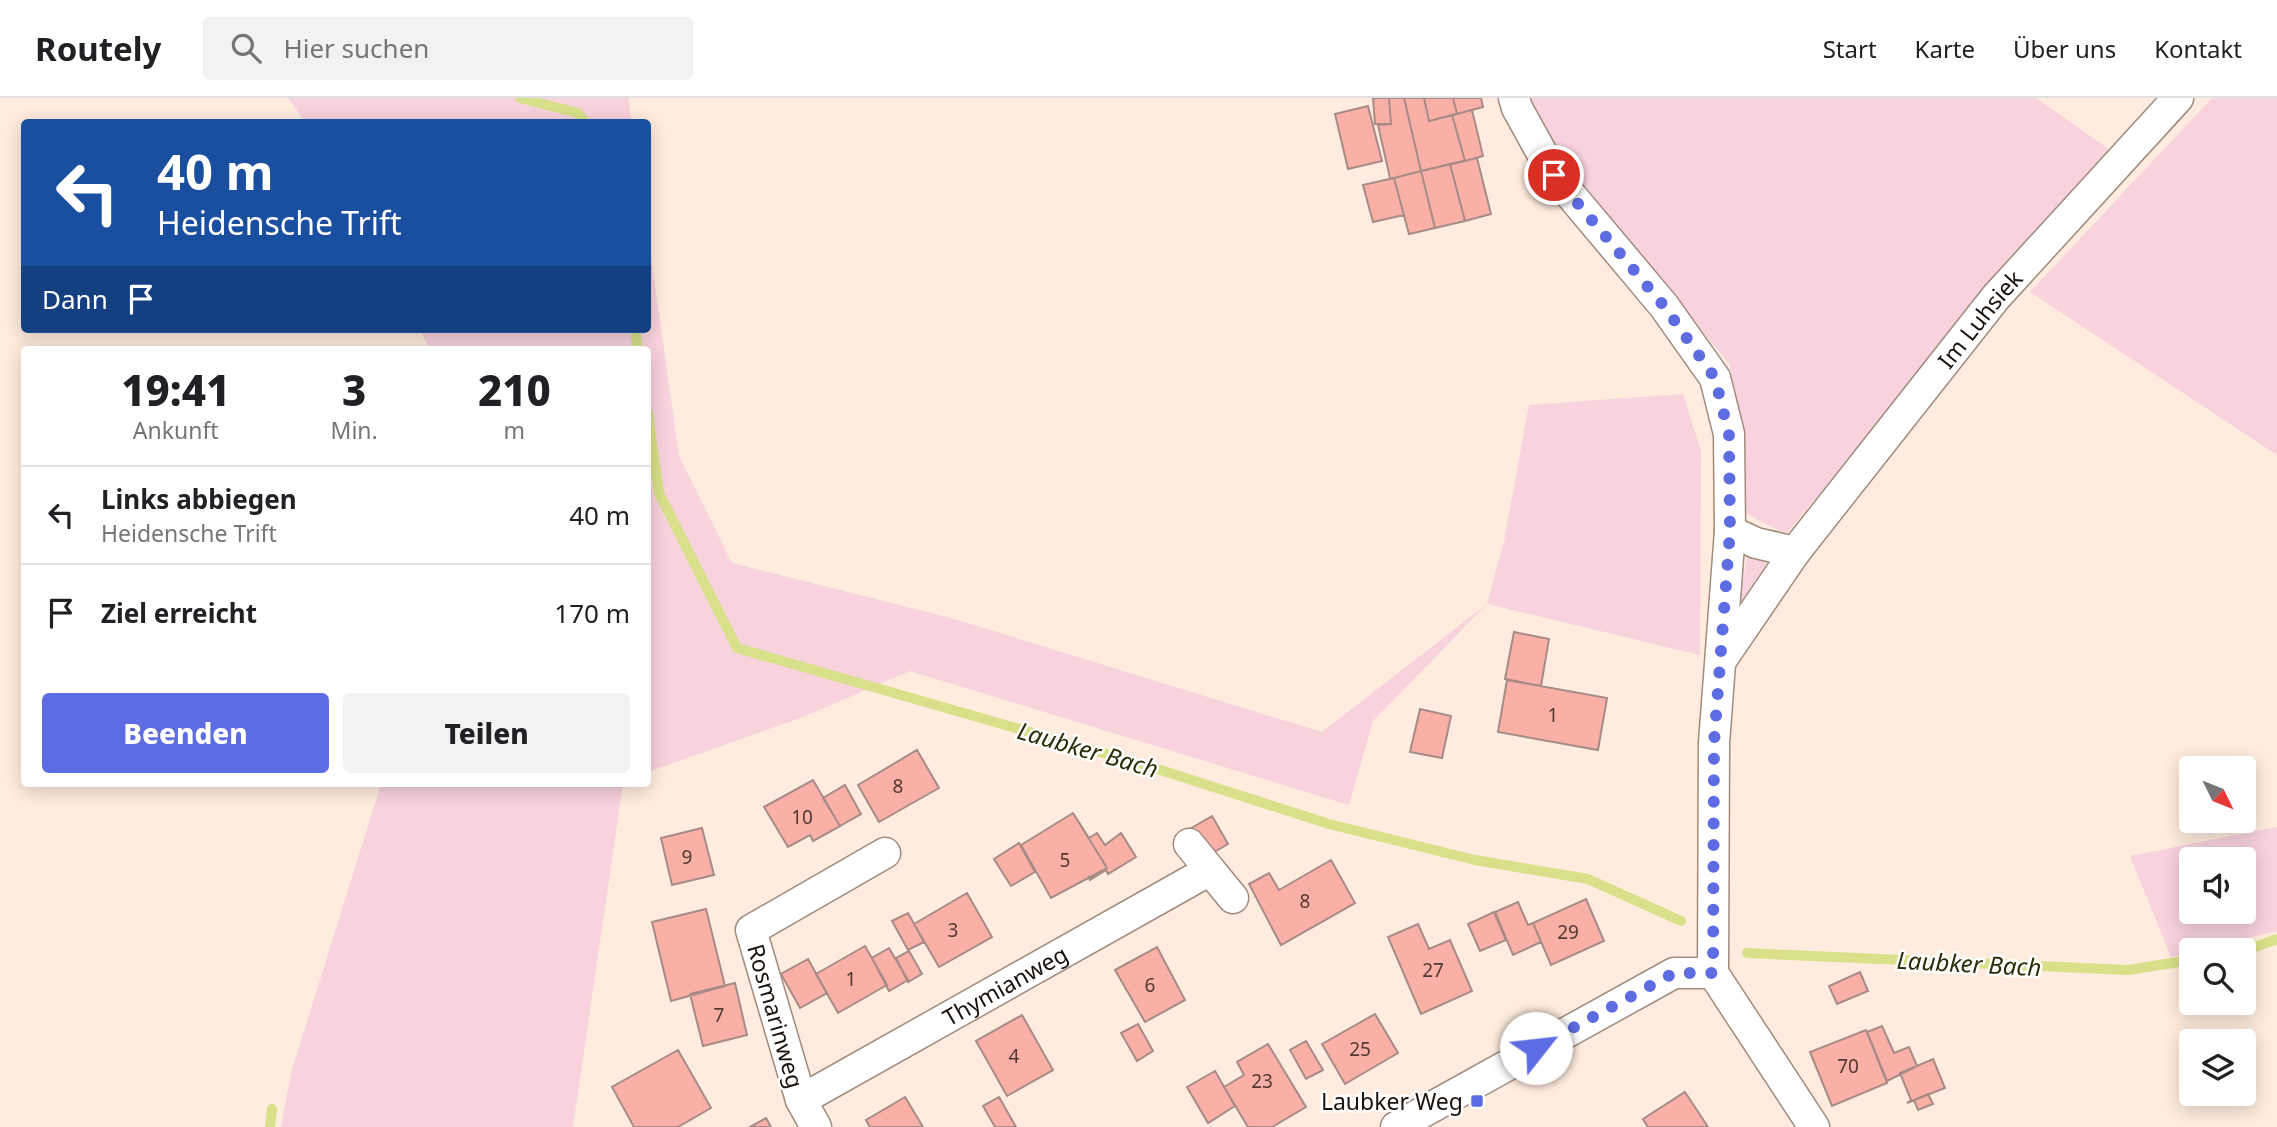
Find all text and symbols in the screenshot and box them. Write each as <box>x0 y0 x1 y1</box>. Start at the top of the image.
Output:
search box <box>203 17 693 80</box>
text: Routely <box>35 26 161 71</box>
icon: search <box>227 29 265 67</box>
text: Hier suchen <box>283 30 429 66</box>
text: Start <box>1823 32 1877 65</box>
text: Karte <box>1915 32 1975 65</box>
text: Über uns <box>2013 32 2116 65</box>
text: Kontakt <box>2154 32 2242 65</box>
text: 40 m <box>157 138 274 204</box>
pin <box>1524 145 1584 205</box>
icon: left <box>42 147 133 238</box>
icon: arrive <box>1535 156 1573 194</box>
text: Heidensche Trift <box>157 201 402 244</box>
street label: Im Luhsiek <box>1930 262 2030 375</box>
icon: arrive <box>122 280 160 318</box>
text: Dann <box>42 281 108 317</box>
text: 19:41 <box>121 361 230 418</box>
text: 3 <box>342 361 366 418</box>
text: 210 <box>478 361 551 418</box>
text: Ankunft <box>133 414 219 446</box>
text: Min. <box>331 414 378 446</box>
text: m <box>504 414 525 446</box>
text: Links abbiegen <box>101 481 297 517</box>
icon: left <box>42 496 80 534</box>
text: 40 m <box>569 497 630 533</box>
text: Heidensche Trift <box>101 517 277 549</box>
icon: arrive <box>42 594 80 632</box>
text: Ziel erreicht <box>101 595 257 631</box>
text: 170 m <box>554 595 630 631</box>
button: Beenden <box>42 693 329 773</box>
button: Teilen <box>343 693 630 773</box>
house number: 1 <box>1548 702 1558 728</box>
water label: Laubker Bach <box>1014 713 1162 785</box>
north arrow <box>2179 756 2256 833</box>
map controls <box>2179 756 2256 1106</box>
house number: 8 <box>893 773 903 799</box>
house number: 10 <box>791 804 813 830</box>
house number: 9 <box>682 844 692 870</box>
house number: 5 <box>1060 847 1070 873</box>
button: sound <box>2179 847 2256 924</box>
house number: 8 <box>1300 888 1310 914</box>
house number: 3 <box>948 917 958 943</box>
house number: 29 <box>1557 919 1579 945</box>
street label: Thymianweg <box>937 937 1073 1033</box>
button: search <box>2179 938 2256 1015</box>
street label: Rosmarinweg <box>740 940 812 1092</box>
water label: Laubker Bach <box>1896 943 2042 983</box>
house number: 27 <box>1422 957 1444 983</box>
house number: 1 <box>846 966 856 992</box>
house number: 6 <box>1145 972 1155 998</box>
house number: 7 <box>714 1002 724 1028</box>
position arrow <box>1499 1011 1573 1085</box>
button: layers <box>2179 1029 2256 1106</box>
house number: 25 <box>1349 1036 1371 1062</box>
house number: 4 <box>1009 1043 1020 1069</box>
house number: 70 <box>1837 1053 1859 1079</box>
house number: 23 <box>1251 1068 1273 1094</box>
place label: Laubker Weg <box>1321 1085 1463 1117</box>
marker: Laubker Weg <box>1469 1093 1485 1109</box>

